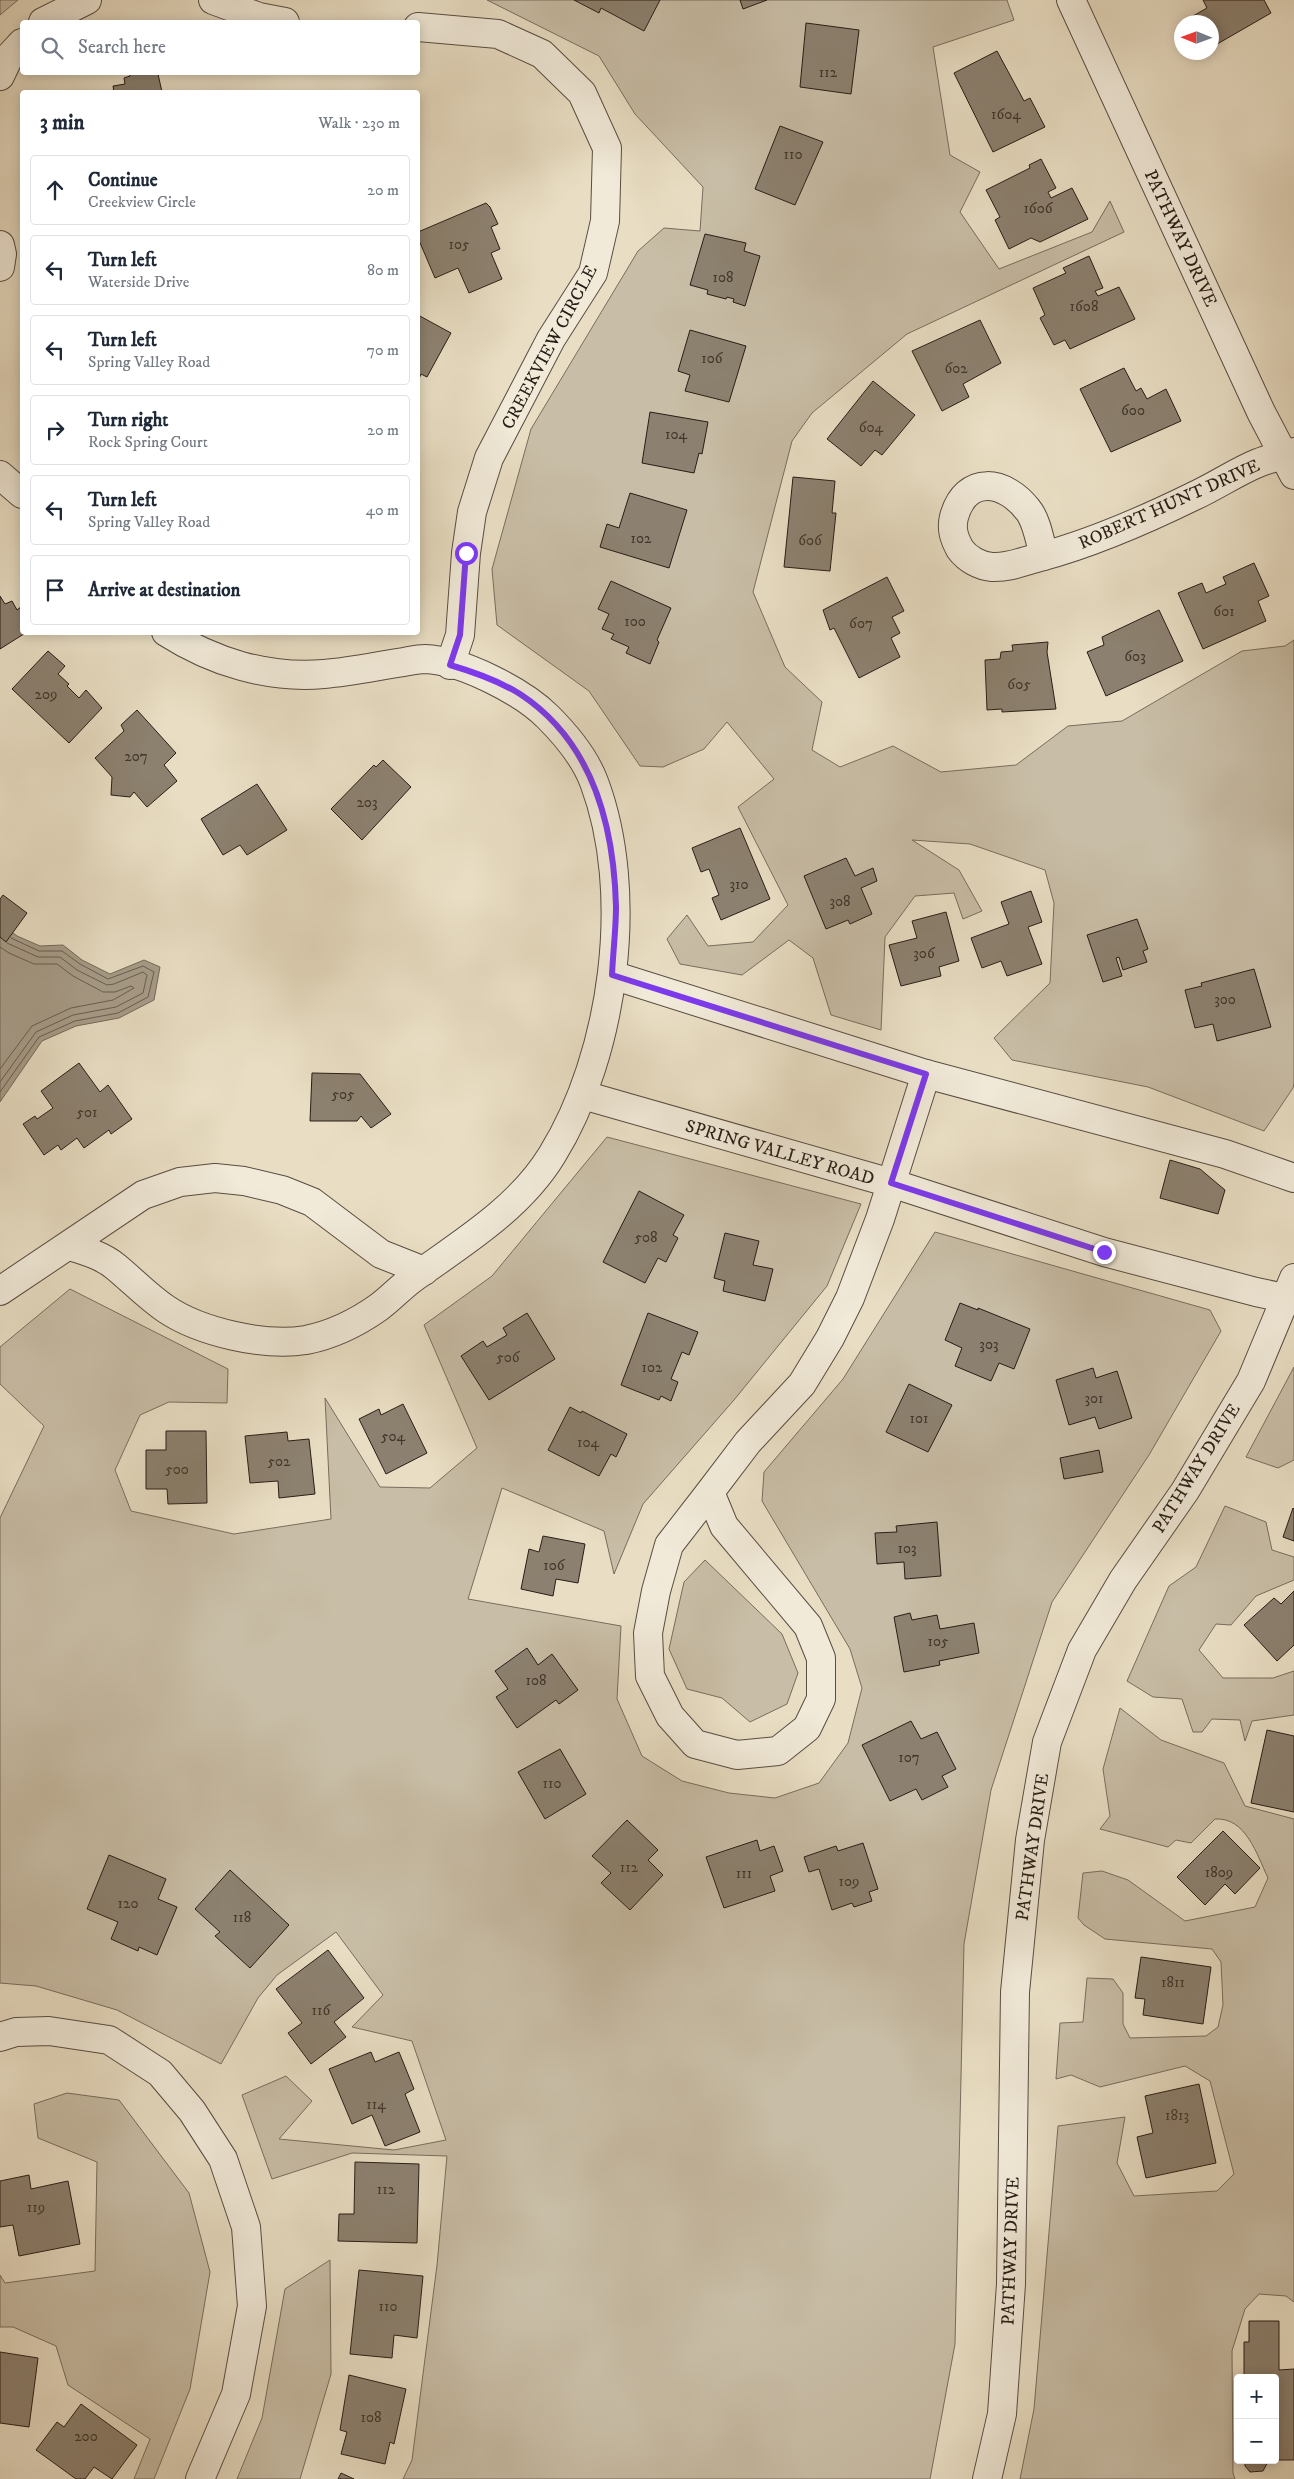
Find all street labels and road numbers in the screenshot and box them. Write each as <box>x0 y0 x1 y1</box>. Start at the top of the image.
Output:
street label: PATHWAY DRIVE <box>1139 166 1222 311</box>
street label: CREEKVIEW CIRCLE <box>497 261 603 433</box>
street label: ROBERT HUNT DRIVE <box>1075 455 1264 555</box>
street label: SPRING VALLEY ROAD <box>683 1115 877 1190</box>
street label: PATHWAY DRIVE <box>1148 1399 1246 1537</box>
street label: PATHWAY DRIVE <box>1012 1772 1054 1922</box>
street label: PATHWAY DRIVE <box>997 2176 1025 2326</box>

